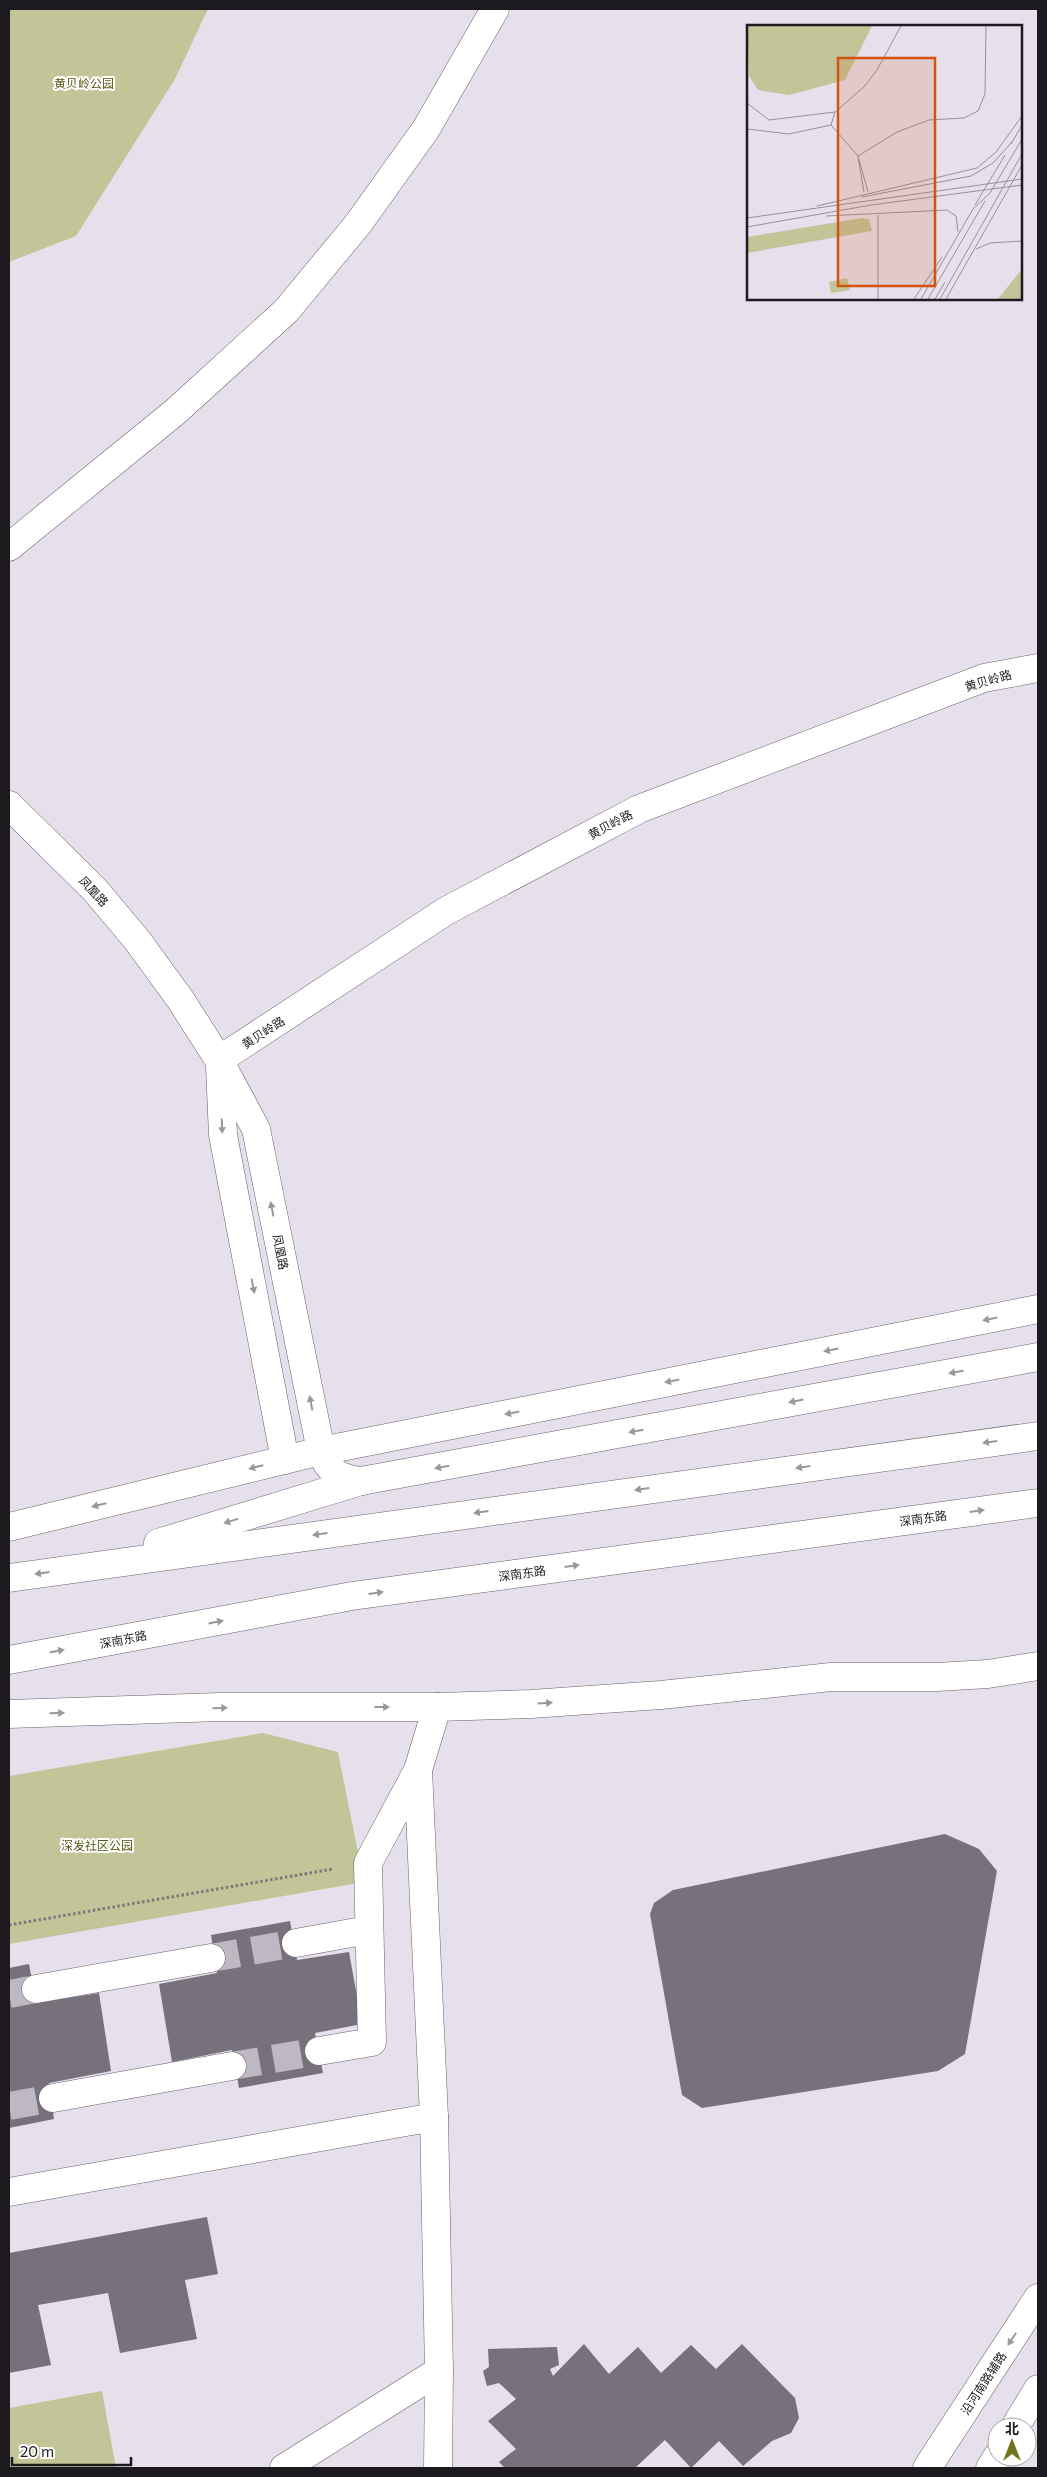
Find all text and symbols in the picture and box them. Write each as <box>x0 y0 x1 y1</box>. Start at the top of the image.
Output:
inset map <box>747 25 1022 300</box>
park label: 黄贝岭公园 <box>54 76 114 90</box>
street label: 黄贝岭路 <box>963 667 1013 693</box>
street label: 黄贝岭路 <box>586 807 634 841</box>
street label: 凤凰路 <box>77 873 111 909</box>
street label: 黄贝岭路 <box>239 1013 287 1051</box>
one-way arrow <box>219 1119 227 1135</box>
one-way arrow <box>268 1202 276 1217</box>
street label: 凤凰路 <box>271 1233 291 1271</box>
one-way arrow <box>249 1278 257 1294</box>
one-way arrow <box>982 1315 998 1323</box>
one-way arrow <box>823 1346 839 1354</box>
one-way arrow <box>948 1368 963 1376</box>
one-way arrow <box>663 1378 679 1386</box>
one-way arrow <box>307 1395 315 1410</box>
one-way arrow <box>788 1398 804 1406</box>
one-way arrow <box>504 1409 520 1417</box>
one-way arrow <box>628 1428 644 1436</box>
one-way arrow <box>982 1438 998 1446</box>
one-way arrow <box>249 1463 264 1471</box>
one-way arrow <box>434 1463 450 1471</box>
one-way arrow <box>795 1463 811 1471</box>
one-way arrow <box>634 1486 650 1494</box>
one-way arrow <box>91 1501 106 1509</box>
one-way arrow <box>969 1507 985 1515</box>
one-way arrow <box>473 1508 489 1516</box>
street label: 深南东路 <box>898 1508 948 1528</box>
one-way arrow <box>223 1517 238 1525</box>
one-way arrow <box>312 1530 328 1538</box>
one-way arrow <box>564 1562 580 1570</box>
street label: 深南东路 <box>497 1563 547 1583</box>
one-way arrow <box>34 1569 50 1577</box>
one-way arrow <box>369 1589 385 1597</box>
one-way arrow <box>209 1617 225 1625</box>
street label: 深南东路 <box>98 1628 148 1650</box>
one-way arrow <box>49 1647 65 1655</box>
one-way arrow <box>537 1699 553 1707</box>
one-way arrow <box>212 1703 228 1711</box>
one-way arrow <box>375 1703 391 1711</box>
one-way arrow <box>50 1708 66 1716</box>
park label: 深发社区公园 <box>61 1838 133 1852</box>
one-way arrow <box>1007 2332 1016 2346</box>
street label: 沿河南路辅路 <box>958 2349 1008 2417</box>
north arrow <box>987 2417 1037 2467</box>
text: 北 <box>1005 2420 1019 2437</box>
scale bar <box>12 2434 131 2466</box>
text: 20 m <box>20 2442 54 2460</box>

